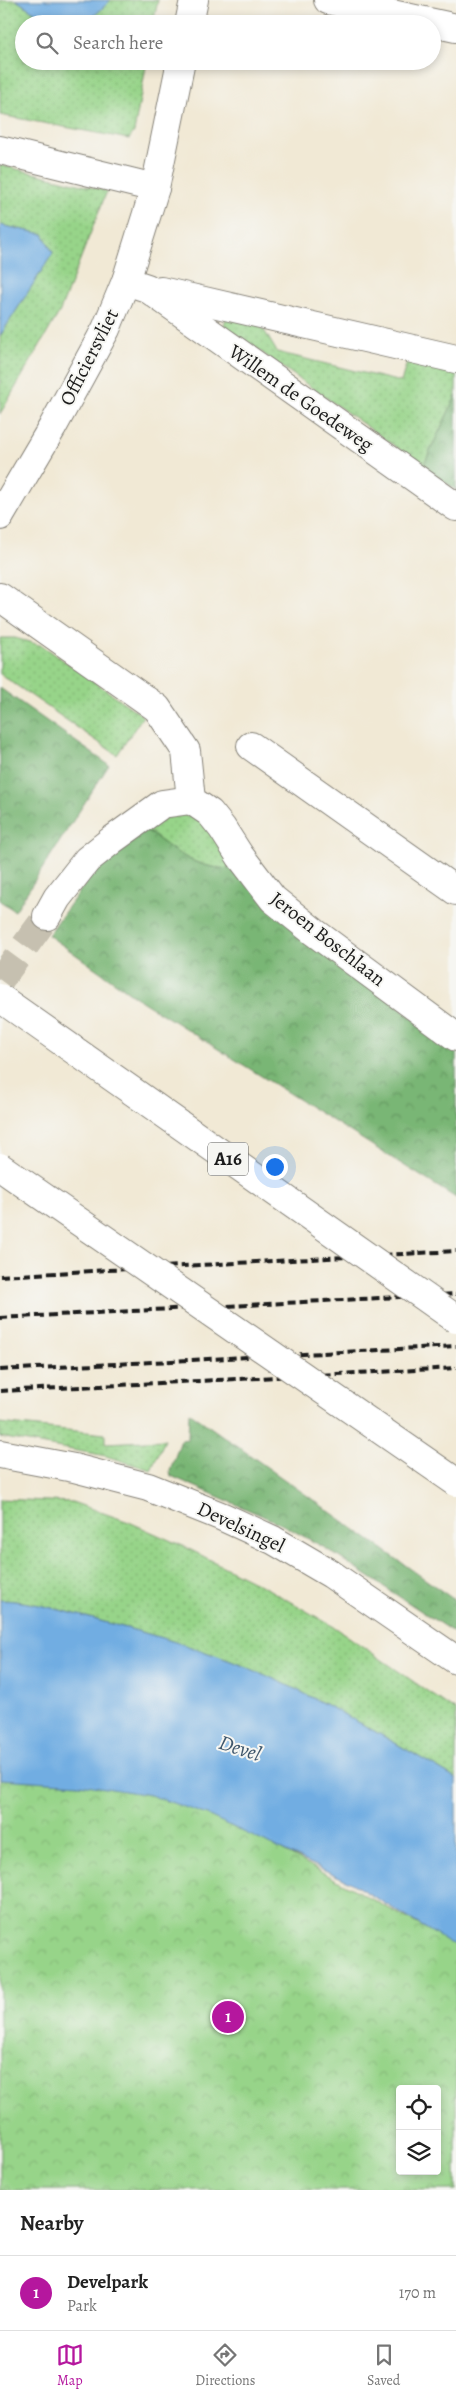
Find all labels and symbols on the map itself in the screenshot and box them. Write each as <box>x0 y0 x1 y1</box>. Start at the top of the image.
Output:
street label: Officiersvliet <box>53 304 125 410</box>
street label: Willem de Goedeweg <box>223 337 379 458</box>
street label: Jeroen Boschlaan <box>265 885 391 993</box>
road number: A16 <box>208 1142 248 1176</box>
your location <box>262 1154 288 1180</box>
street label: Develsingel <box>193 1495 289 1559</box>
water label: Devel <box>215 1728 265 1768</box>
pin: 1 <box>212 1998 244 2036</box>

